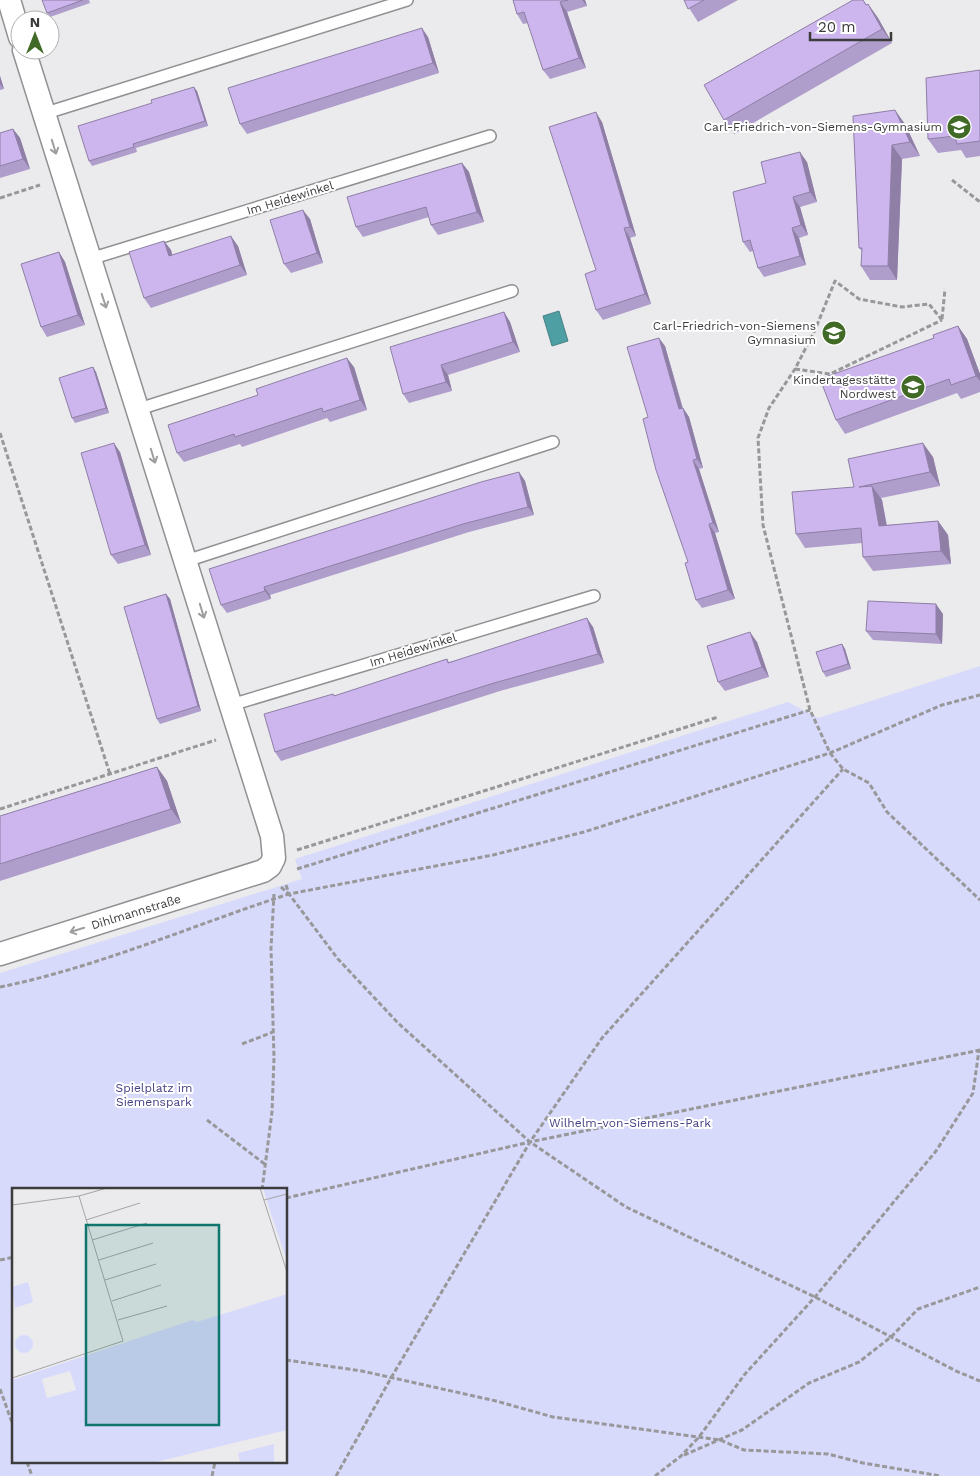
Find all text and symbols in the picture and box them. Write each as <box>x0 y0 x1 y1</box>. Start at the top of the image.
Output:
north arrow <box>10 10 60 60</box>
scale bar <box>810 10 891 42</box>
text: N <box>30 14 40 30</box>
text: 20 m <box>818 18 856 36</box>
school or university icon: Carl-Friedrich-von-Siemens-Gymnasium <box>946 114 972 140</box>
place label: Carl-Friedrich-von-Siemens-Gymnasium <box>704 120 942 134</box>
one-way arrow <box>49 138 59 154</box>
street label: Im Heidewinkel <box>245 178 335 218</box>
one-way arrow <box>100 293 109 309</box>
place label: Carl-Friedrich-von-Siemens Gymnasium <box>653 319 816 347</box>
school or university icon: Carl-Friedrich-von-Siemens Gymnasium <box>821 320 847 346</box>
place label: Kindertagesstätte Nordwest <box>793 373 896 401</box>
school or university icon: Kindertagesstätte Nordwest <box>900 374 926 400</box>
one-way arrow <box>149 448 159 464</box>
one-way arrow <box>198 603 207 618</box>
street label: Im Heidewinkel <box>368 630 458 670</box>
street label: Dihlmannstraße <box>89 892 183 932</box>
one-way arrow <box>69 926 85 936</box>
park label: Spielplatz im Siemenspark <box>116 1081 192 1109</box>
park label: Wilhelm-von-Siemens-Park <box>549 1116 711 1130</box>
inset map <box>12 1188 288 1464</box>

